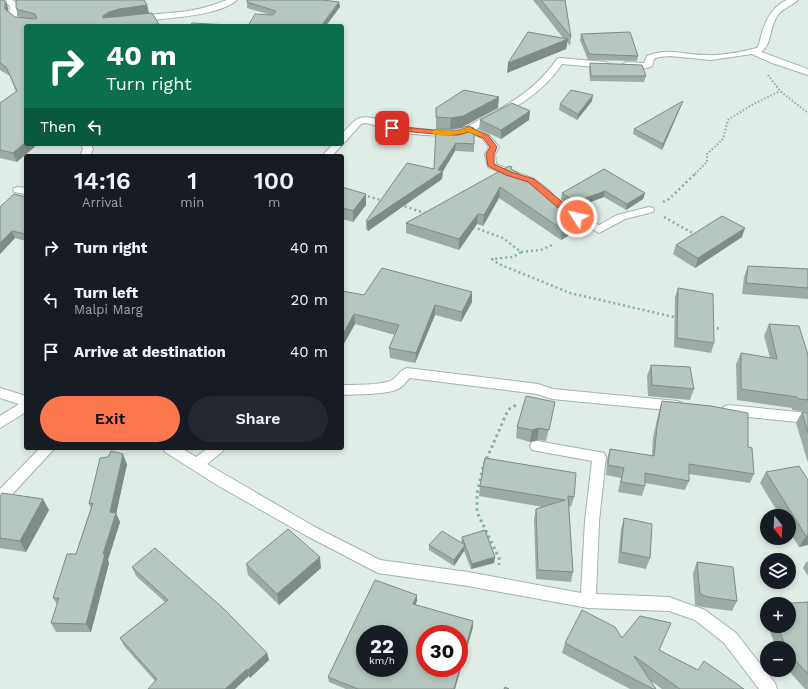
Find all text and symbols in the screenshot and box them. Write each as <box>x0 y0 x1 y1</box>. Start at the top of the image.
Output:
text: 40 m <box>106 39 176 72</box>
icon: right <box>40 40 92 92</box>
text: Turn right <box>106 73 192 94</box>
pin <box>375 111 409 145</box>
icon: left <box>84 116 106 138</box>
icon: arrive <box>381 117 403 139</box>
text: Then <box>40 118 76 136</box>
text: 14:16 <box>74 167 131 195</box>
text: 1 <box>187 167 197 195</box>
text: 100 <box>254 167 294 195</box>
text: Arrival <box>82 195 122 210</box>
text: min <box>180 195 204 210</box>
text: m <box>268 195 280 210</box>
position arrow <box>556 196 598 238</box>
icon: right <box>40 237 62 259</box>
text: Turn right <box>74 239 147 257</box>
text: 40 m <box>290 239 328 257</box>
text: Turn left <box>74 284 138 302</box>
icon: left <box>40 289 62 311</box>
text: 20 m <box>291 291 328 309</box>
text: Malpi Marg <box>74 302 143 317</box>
icon: arrive <box>40 341 62 363</box>
text: Arrive at destination <box>74 343 226 361</box>
text: 40 m <box>290 343 328 361</box>
button: Exit <box>40 396 180 442</box>
button: Share <box>188 396 328 442</box>
north arrow <box>760 509 796 545</box>
map controls <box>760 509 796 677</box>
button: layers <box>760 553 796 589</box>
button: + <box>760 597 796 633</box>
speed limit sign: 30 <box>416 625 468 677</box>
text: 22 <box>370 634 394 658</box>
button: − <box>760 641 796 677</box>
text: km/h <box>369 655 395 666</box>

